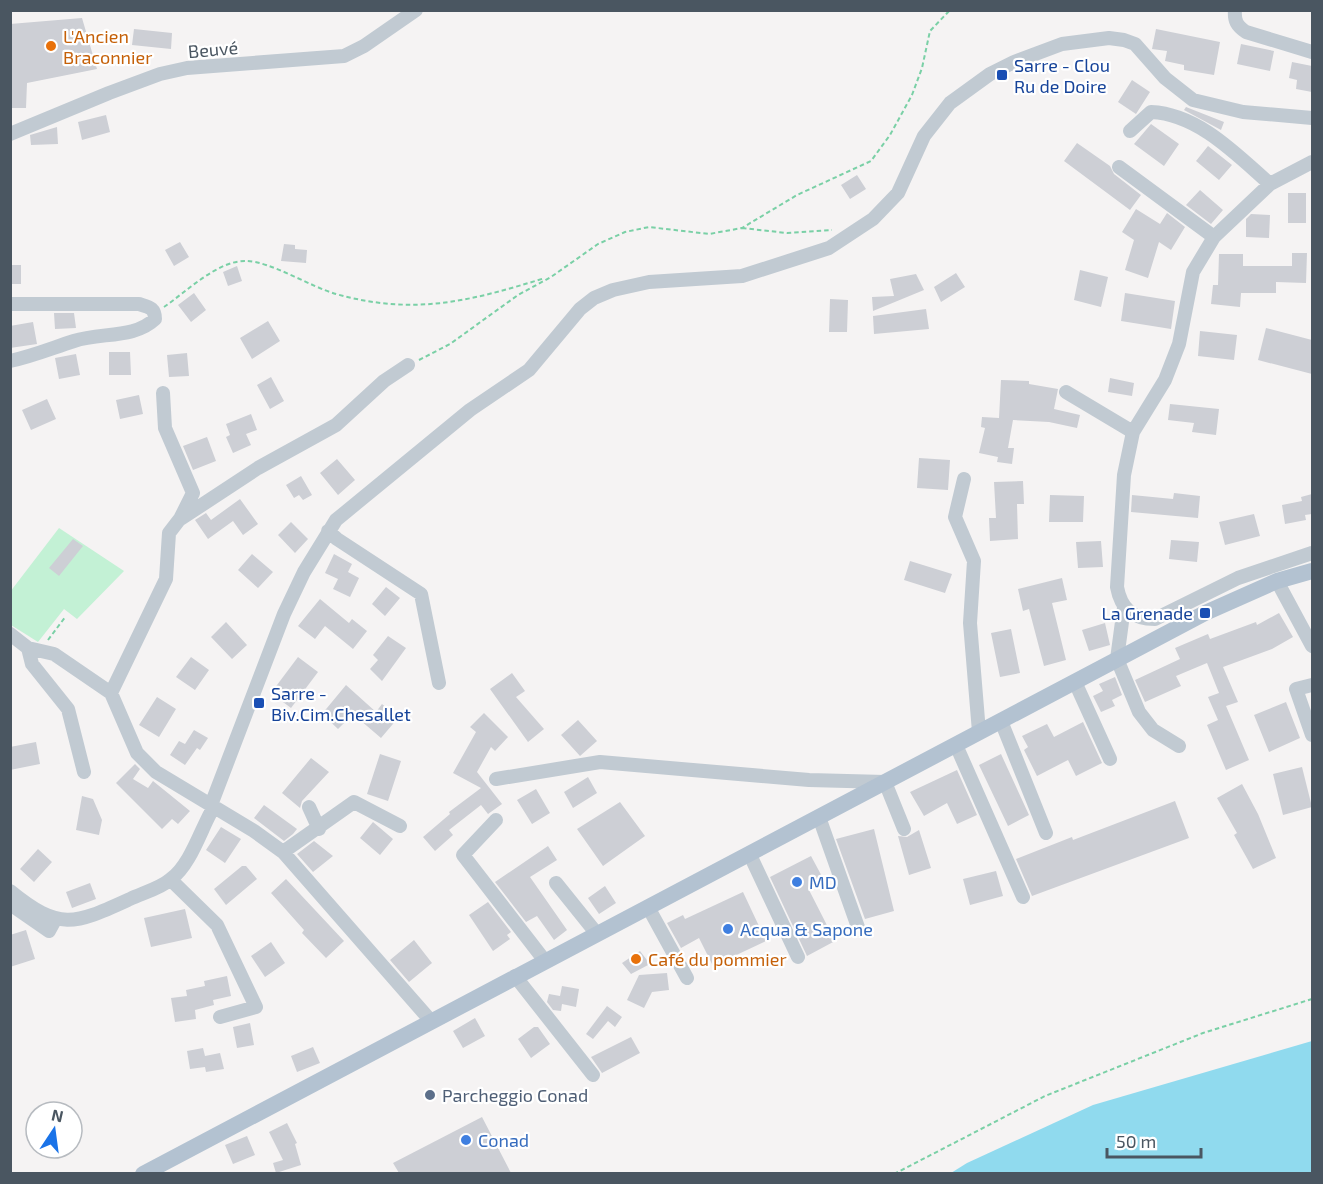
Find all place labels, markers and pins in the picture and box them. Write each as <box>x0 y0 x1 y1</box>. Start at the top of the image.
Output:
place label: L'Ancien Braconnier <box>63 25 152 68</box>
marker: L'Ancien Braconnier <box>44 39 58 53</box>
place label: Sarre - Clou Ru de Doire <box>1014 54 1110 97</box>
marker: Sarre - Clou Ru de Doire <box>995 68 1009 82</box>
place label: La Grenade <box>1102 602 1193 624</box>
marker: La Grenade <box>1198 606 1212 620</box>
place label: Sarre - Biv.Cim.Chesallet <box>271 682 411 725</box>
marker: Sarre - Biv.Cim.Chesallet <box>252 696 266 710</box>
place label: MD <box>809 871 837 893</box>
marker: MD <box>790 875 804 889</box>
place label: Acqua & Sapone <box>740 918 873 940</box>
marker: Acqua & Sapone <box>721 922 735 936</box>
place label: Café du pommier <box>648 948 787 970</box>
marker: Café du pommier <box>629 952 643 966</box>
place label: Parcheggio Conad <box>442 1084 588 1106</box>
marker: Parcheggio Conad <box>423 1088 437 1102</box>
place label: Conad <box>478 1129 529 1151</box>
marker: Conad <box>459 1133 473 1147</box>

